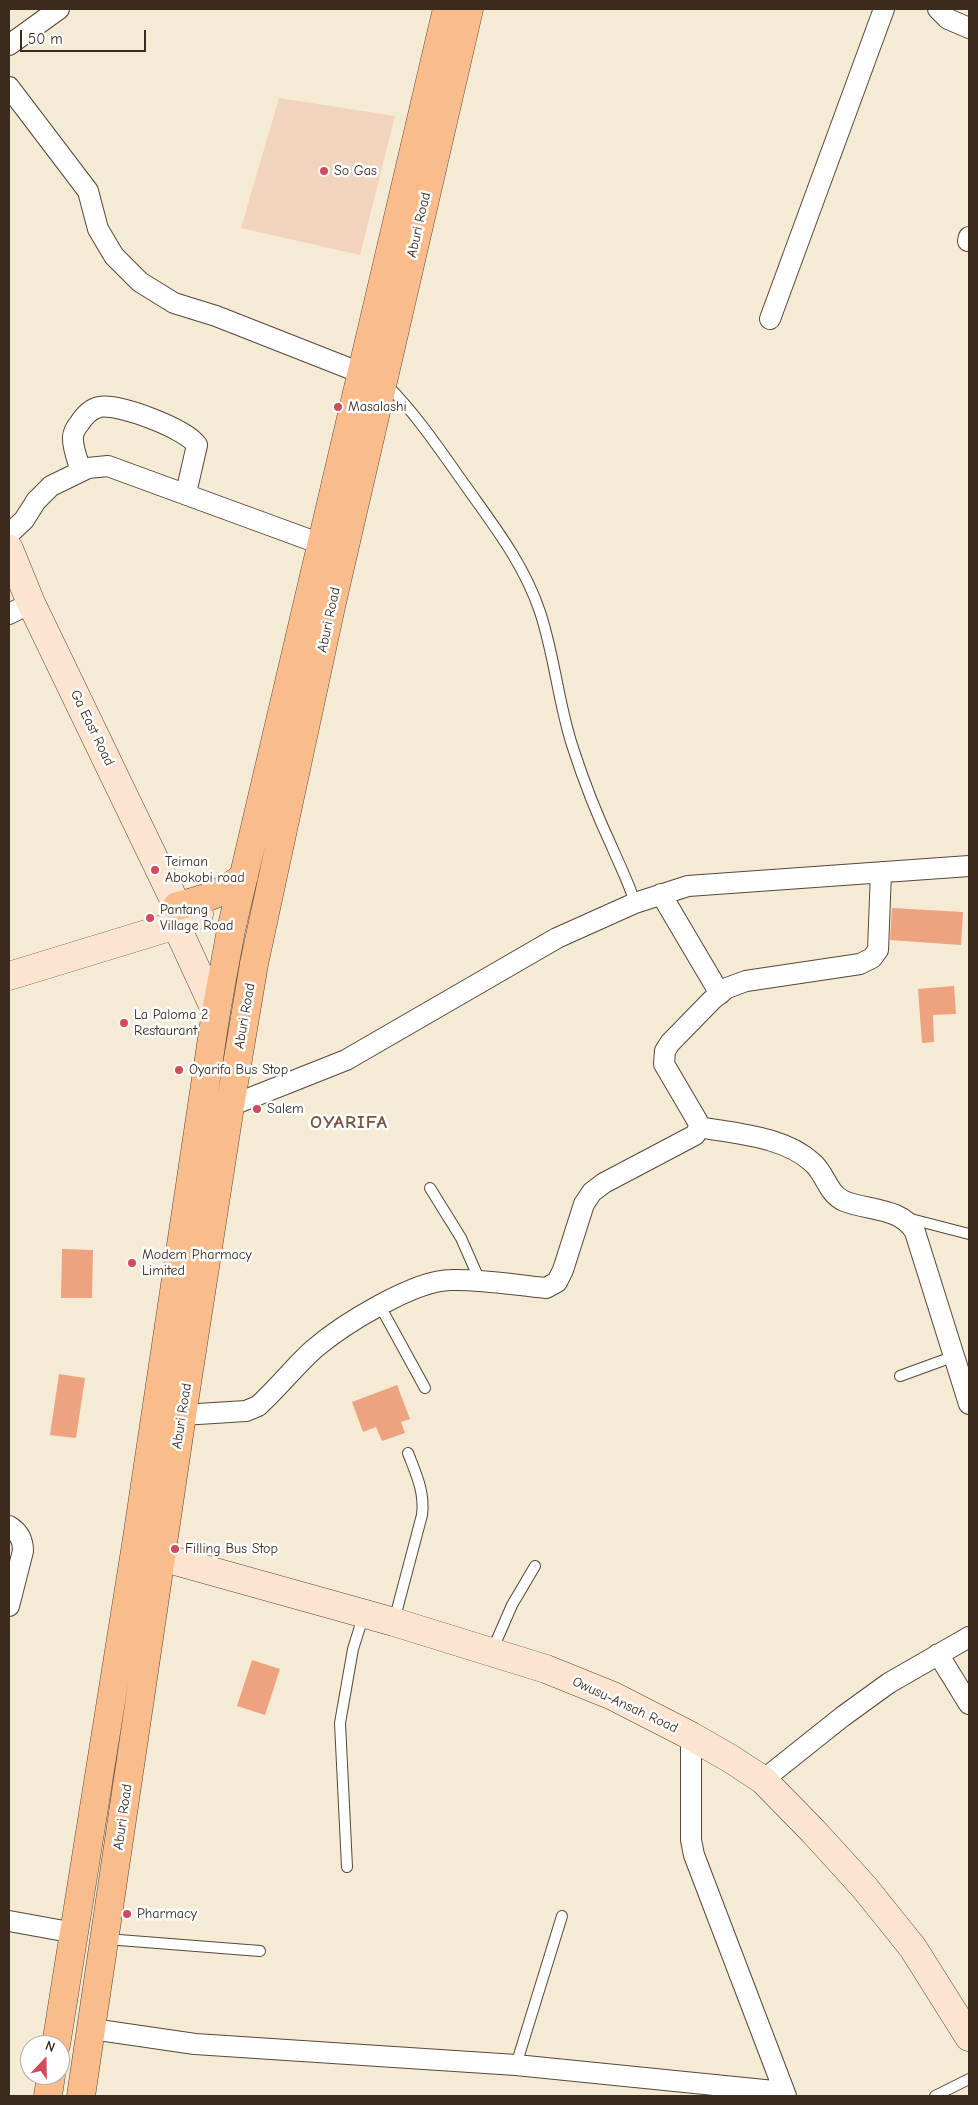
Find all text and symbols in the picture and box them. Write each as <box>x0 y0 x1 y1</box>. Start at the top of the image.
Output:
scale bar <box>22 20 149 52</box>
text: 50 m <box>28 30 63 48</box>
place label: So Gas <box>334 163 377 179</box>
marker: So Gas <box>318 165 330 177</box>
street label: Aburi Road <box>403 191 435 259</box>
place label: Masalashi <box>348 399 407 415</box>
marker: Masalashi <box>332 401 344 413</box>
street label: Aburi Road <box>314 586 344 654</box>
street label: Ga East Road <box>66 687 118 769</box>
place label: Teiman Abokobi road <box>165 854 245 886</box>
marker: Teiman Abokobi road <box>149 864 161 876</box>
place label: Pantang Village Road <box>160 902 233 934</box>
marker: Pantang Village Road <box>144 912 156 924</box>
street label: Aburi Road <box>231 982 259 1050</box>
place label: La Paloma 2 Restaurant <box>134 1007 208 1040</box>
marker: La Paloma 2 Restaurant <box>118 1017 130 1029</box>
place label: Oyarifa Bus Stop <box>189 1062 288 1078</box>
marker: Oyarifa Bus Stop <box>173 1064 185 1076</box>
place label: Salem <box>267 1101 304 1117</box>
marker: Salem <box>251 1103 263 1115</box>
district label: OYARIFA <box>309 1112 389 1134</box>
place label: Modem Pharmacy Limited <box>142 1247 252 1280</box>
marker: Modem Pharmacy Limited <box>126 1257 138 1269</box>
street label: Aburi Road <box>169 1382 195 1450</box>
place label: Filling Bus Stop <box>185 1541 278 1557</box>
marker: Filling Bus Stop <box>169 1543 181 1555</box>
street label: Owusu-Ansah Road <box>570 1673 680 1737</box>
street label: Aburi Road <box>110 1783 136 1851</box>
place label: Pharmacy <box>137 1906 197 1922</box>
marker: Pharmacy <box>121 1908 133 1920</box>
north arrow <box>20 2035 70 2085</box>
text: N <box>43 2037 58 2056</box>

